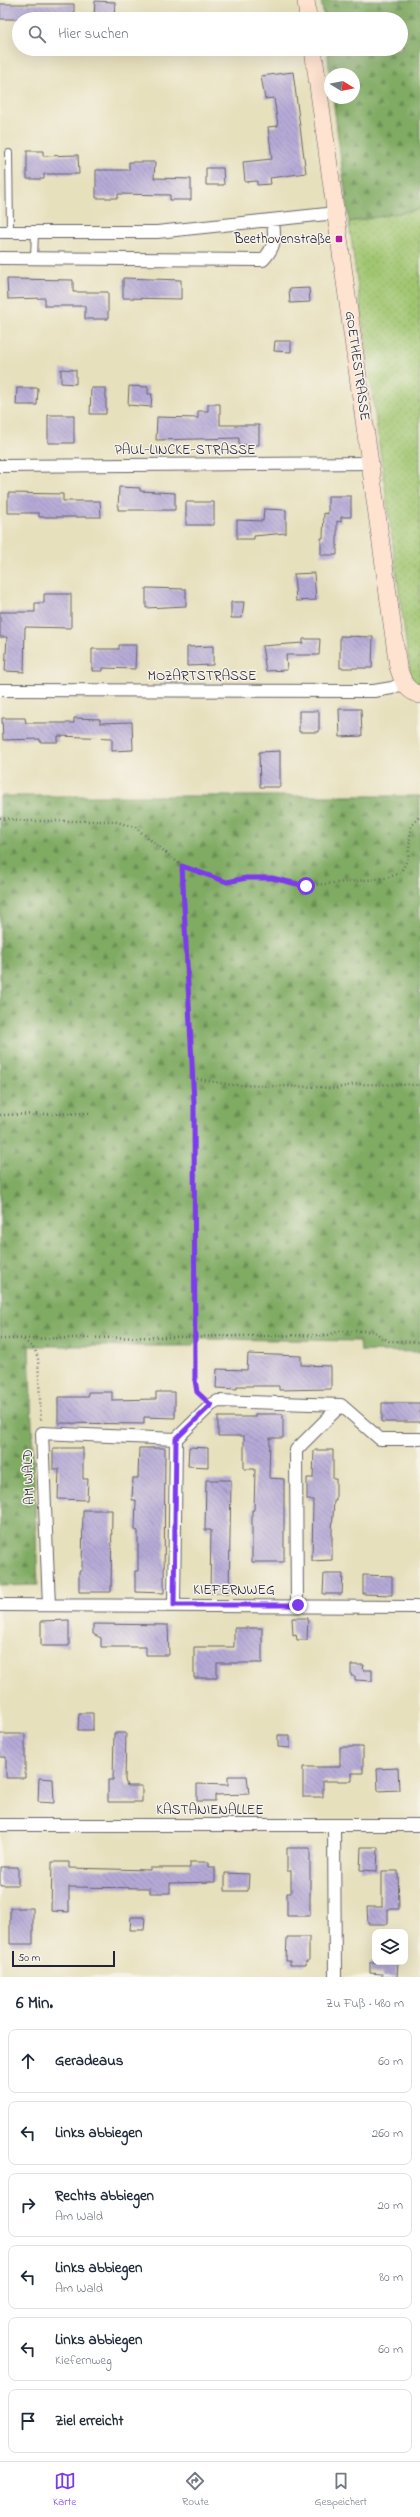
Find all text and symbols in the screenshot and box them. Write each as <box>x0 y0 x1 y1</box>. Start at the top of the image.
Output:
search box <box>12 12 408 56</box>
icon: search <box>26 23 48 45</box>
text: Hier suchen <box>58 23 129 45</box>
north arrow <box>324 68 360 104</box>
place label: Beethovenstraße <box>233 229 332 250</box>
marker: Beethovenstraße <box>334 234 344 244</box>
street label: GOETHESTRASSE <box>339 310 375 422</box>
street label: PAUL-LINCKE-STRASSE <box>114 440 256 461</box>
street label: MOZARTSTRASSE <box>147 666 257 687</box>
route start <box>297 877 315 895</box>
street label: AM WALD <box>18 1449 40 1505</box>
street label: KIEFERNWEG <box>193 1580 275 1601</box>
route end <box>289 1596 307 1614</box>
street label: KASTANIENALLEE <box>156 1800 264 1821</box>
map controls <box>372 1929 408 1965</box>
button: layers <box>372 1929 408 1965</box>
scale bar <box>12 1949 115 1968</box>
text: 50 m <box>18 1950 40 1966</box>
text: 6 Min. <box>16 1991 53 2016</box>
text: Zu Fuß · 480 m <box>326 1994 404 2013</box>
icon: ahead <box>17 2050 39 2072</box>
text: Geradeaus <box>55 2050 123 2072</box>
text: 60 m <box>378 2052 403 2071</box>
icon: left <box>17 2122 39 2144</box>
text: Links abbiegen <box>55 2122 142 2144</box>
text: 260 m <box>372 2124 403 2143</box>
text: Rechts abbiegen <box>55 2185 154 2207</box>
icon: right <box>17 2194 39 2216</box>
text: 20 m <box>378 2196 403 2215</box>
text: Am Wald <box>55 2207 103 2226</box>
text: Links abbiegen <box>55 2257 142 2279</box>
icon: left <box>17 2266 39 2288</box>
text: 80 m <box>379 2268 403 2287</box>
text: Am Wald <box>55 2279 103 2298</box>
text: Links abbiegen <box>55 2329 142 2351</box>
icon: left <box>17 2338 39 2360</box>
text: 60 m <box>378 2340 403 2359</box>
text: Kiefernweg <box>55 2351 112 2370</box>
icon: arrive <box>17 2410 39 2432</box>
text: Ziel erreicht <box>55 2410 123 2432</box>
tab: Karte <box>53 2470 76 2510</box>
tab: Route <box>182 2470 209 2510</box>
tab: Gespeichert <box>315 2470 367 2510</box>

